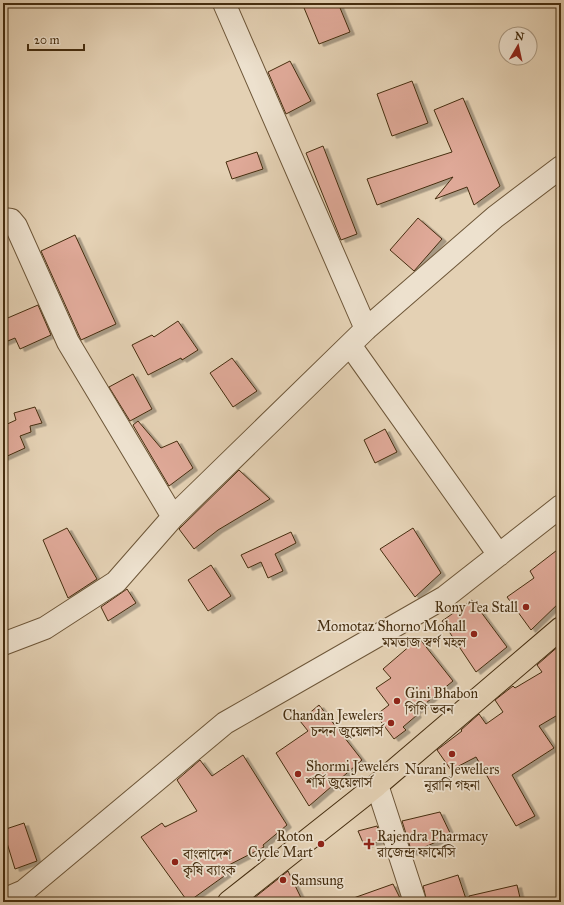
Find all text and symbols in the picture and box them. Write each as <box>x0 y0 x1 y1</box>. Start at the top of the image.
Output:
scale bar <box>28 26 84 52</box>
north arrow <box>498 26 538 66</box>
text: N <box>514 29 526 44</box>
text: 20 m <box>34 33 60 47</box>
place label: Rony Tea Stall <box>434 599 518 616</box>
marker: Rony Tea Stall <box>521 602 531 612</box>
place label: Momotaz Shorno Mohall মমতাজ স্বর্ণ মহল <box>317 618 467 651</box>
marker: Momotaz Shorno Mohall মমতাজ স্বর্ণ মহল <box>469 629 479 639</box>
place label: Gini Bhabon গিণি ভবন <box>404 685 478 718</box>
marker: Gini Bhabon গিণি ভবন <box>392 696 402 706</box>
place label: Chandan Jewelers চন্দন জুয়েলার্স <box>283 707 385 740</box>
marker: Chandan Jewelers চন্দন জুয়েলার্স <box>386 718 396 728</box>
marker: Nurani Jewellers নূরানি গহনা <box>447 749 457 759</box>
place label: Shormi Jewelers শর্মি জুয়েলার্স <box>305 758 399 791</box>
place label: Nurani Jewellers নূরানি গহনা <box>405 761 499 794</box>
marker: Shormi Jewelers শর্মি জুয়েলার্স <box>293 769 303 779</box>
place label: Roton Cycle Mart <box>248 828 313 861</box>
place label: Rajendra Pharmacy রাজেন্দ্র ফার্মেসি <box>376 828 488 861</box>
marker: Roton Cycle Mart <box>316 839 326 849</box>
marker: Rajendra Pharmacy রাজেন্দ্র ফার্মেসি <box>364 839 374 849</box>
place label: বাংলাদেশ কৃষি ব্যাংক <box>182 846 237 879</box>
marker: বাংলাদেশ কৃষি ব্যাংক <box>170 857 180 867</box>
place label: Samsung <box>291 872 344 889</box>
marker: Samsung <box>278 875 288 885</box>

